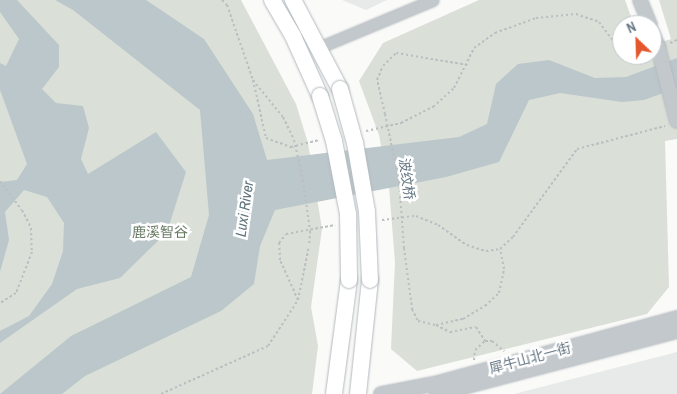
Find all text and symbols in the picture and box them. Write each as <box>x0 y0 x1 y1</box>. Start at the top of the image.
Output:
north arrow <box>612 15 662 65</box>
text: N <box>624 17 639 37</box>
street label: 波纹桥 <box>396 157 418 201</box>
water label: Luxi River <box>231 180 257 238</box>
park label: 鹿溪智谷 <box>132 224 188 240</box>
street label: 犀牛山北一街 <box>487 339 573 377</box>

